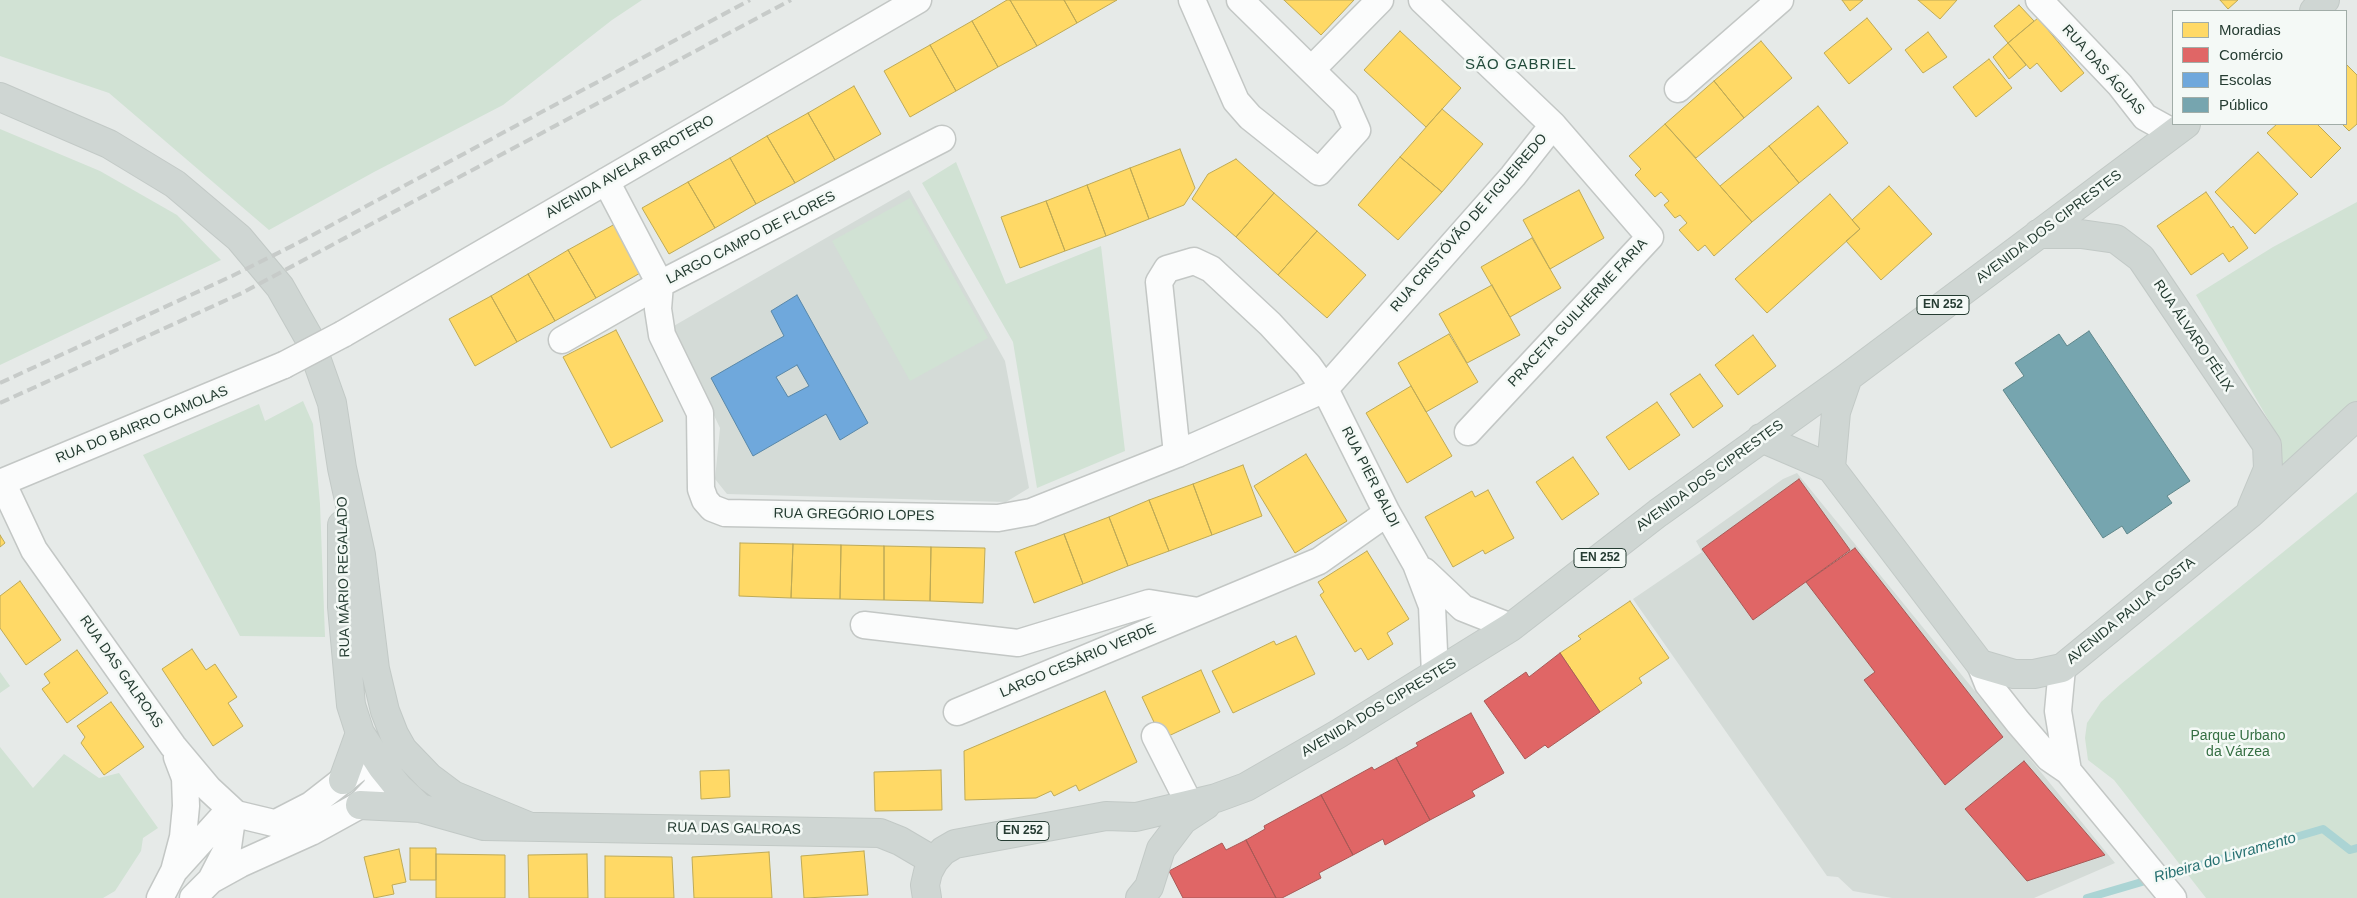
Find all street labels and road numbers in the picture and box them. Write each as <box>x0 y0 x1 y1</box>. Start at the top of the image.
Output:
street label: RUA DAS ÁGUAS <box>2058 22 2148 118</box>
street label: AVENIDA AVELAR BROTERO <box>543 112 717 222</box>
street label: RUA CRISTÓVÃO DE FIGUEIREDO <box>1387 131 1551 315</box>
street label: AVENIDA DOS CIPRESTES <box>1973 167 2125 287</box>
street label: LARGO CAMPO DE FLORES <box>664 188 838 288</box>
street label: PRACETA GUILHERME FARIA <box>1505 235 1651 391</box>
street label: RUA ÁLVARO FÉLIX <box>2149 277 2237 395</box>
road number: EN 252 <box>1917 296 1969 314</box>
street label: RUA DO BAIRRO CAMOLAS <box>53 383 231 467</box>
street label: AVENIDA DOS CIPRESTES <box>1633 417 1787 535</box>
street label: RUA PIER BALDI <box>1337 424 1403 530</box>
street label: RUA MÁRIO REGALADO <box>334 496 354 658</box>
street label: RUA GREGÓRIO LOPES <box>773 505 935 525</box>
road number: EN 252 <box>1574 548 1626 568</box>
street label: AVENIDA PAULA COSTA <box>2063 554 2199 668</box>
street label: RUA DAS GALROAS <box>76 612 166 732</box>
street label: LARGO CESÁRIO VERDE <box>997 620 1159 702</box>
street label: AVENIDA DOS CIPRESTES <box>1298 655 1460 761</box>
street label: RUA DAS GALROAS <box>667 819 801 839</box>
road number: EN 252 <box>997 821 1049 840</box>

